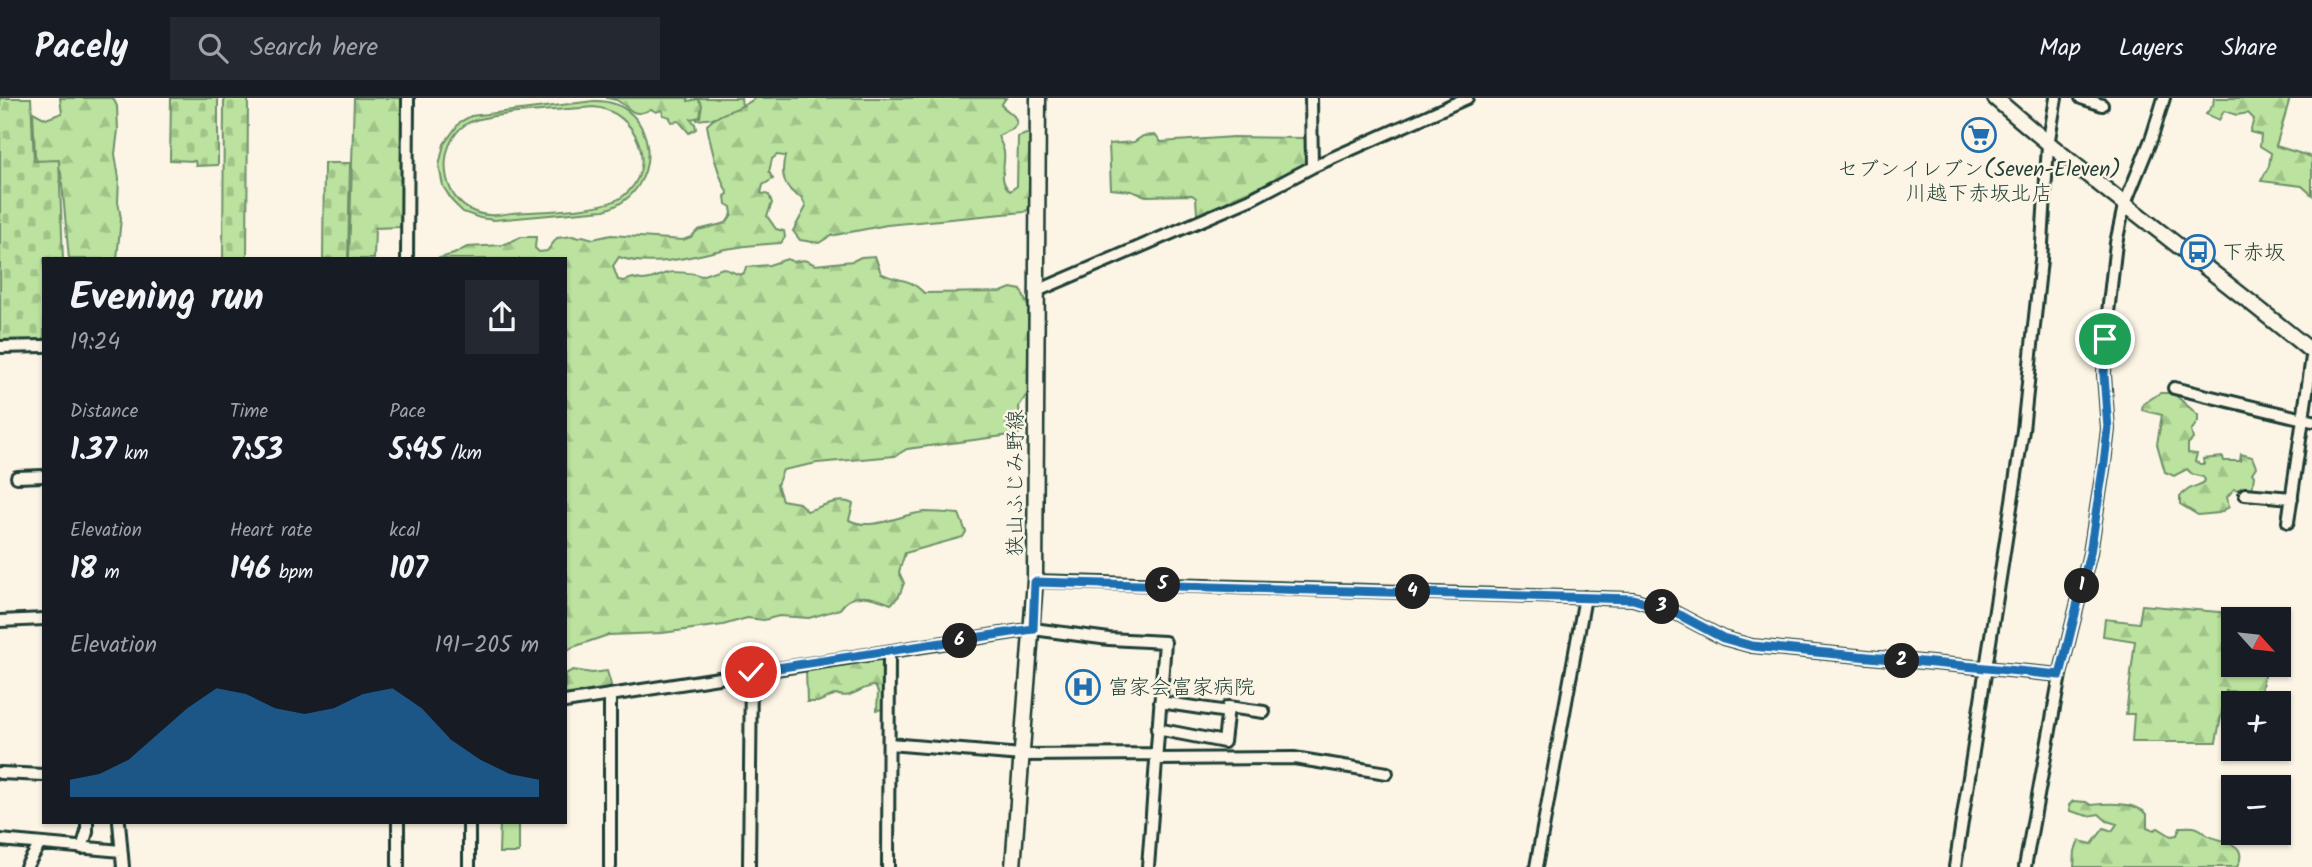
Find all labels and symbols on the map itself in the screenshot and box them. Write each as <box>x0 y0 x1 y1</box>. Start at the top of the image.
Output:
supermarket icon: セブンイレブン(Seven-Eleven) 川越下赤坂北店 <box>1960 116 1998 154</box>
place label: セブンイレブン(Seven-Eleven) 川越下赤坂北店 <box>1837 154 2121 211</box>
bus stop icon: 下赤坂 <box>2179 233 2217 271</box>
place label: 下赤坂 <box>2222 237 2285 270</box>
pin <box>2075 309 2135 369</box>
street label: 狭山ふじみ野線 <box>1000 410 1033 557</box>
pin: 5 <box>1146 568 1180 602</box>
pin: 1 <box>2064 568 2100 603</box>
pin: 4 <box>1396 574 1430 610</box>
pin: 3 <box>1644 589 1680 624</box>
north arrow <box>2221 607 2291 677</box>
pin: 6 <box>942 624 978 658</box>
pin <box>721 642 781 702</box>
pin: 2 <box>1884 644 1920 678</box>
hospital icon: 富家会富家病院 <box>1064 668 1102 706</box>
place label: 富家会富家病院 <box>1108 672 1255 705</box>

